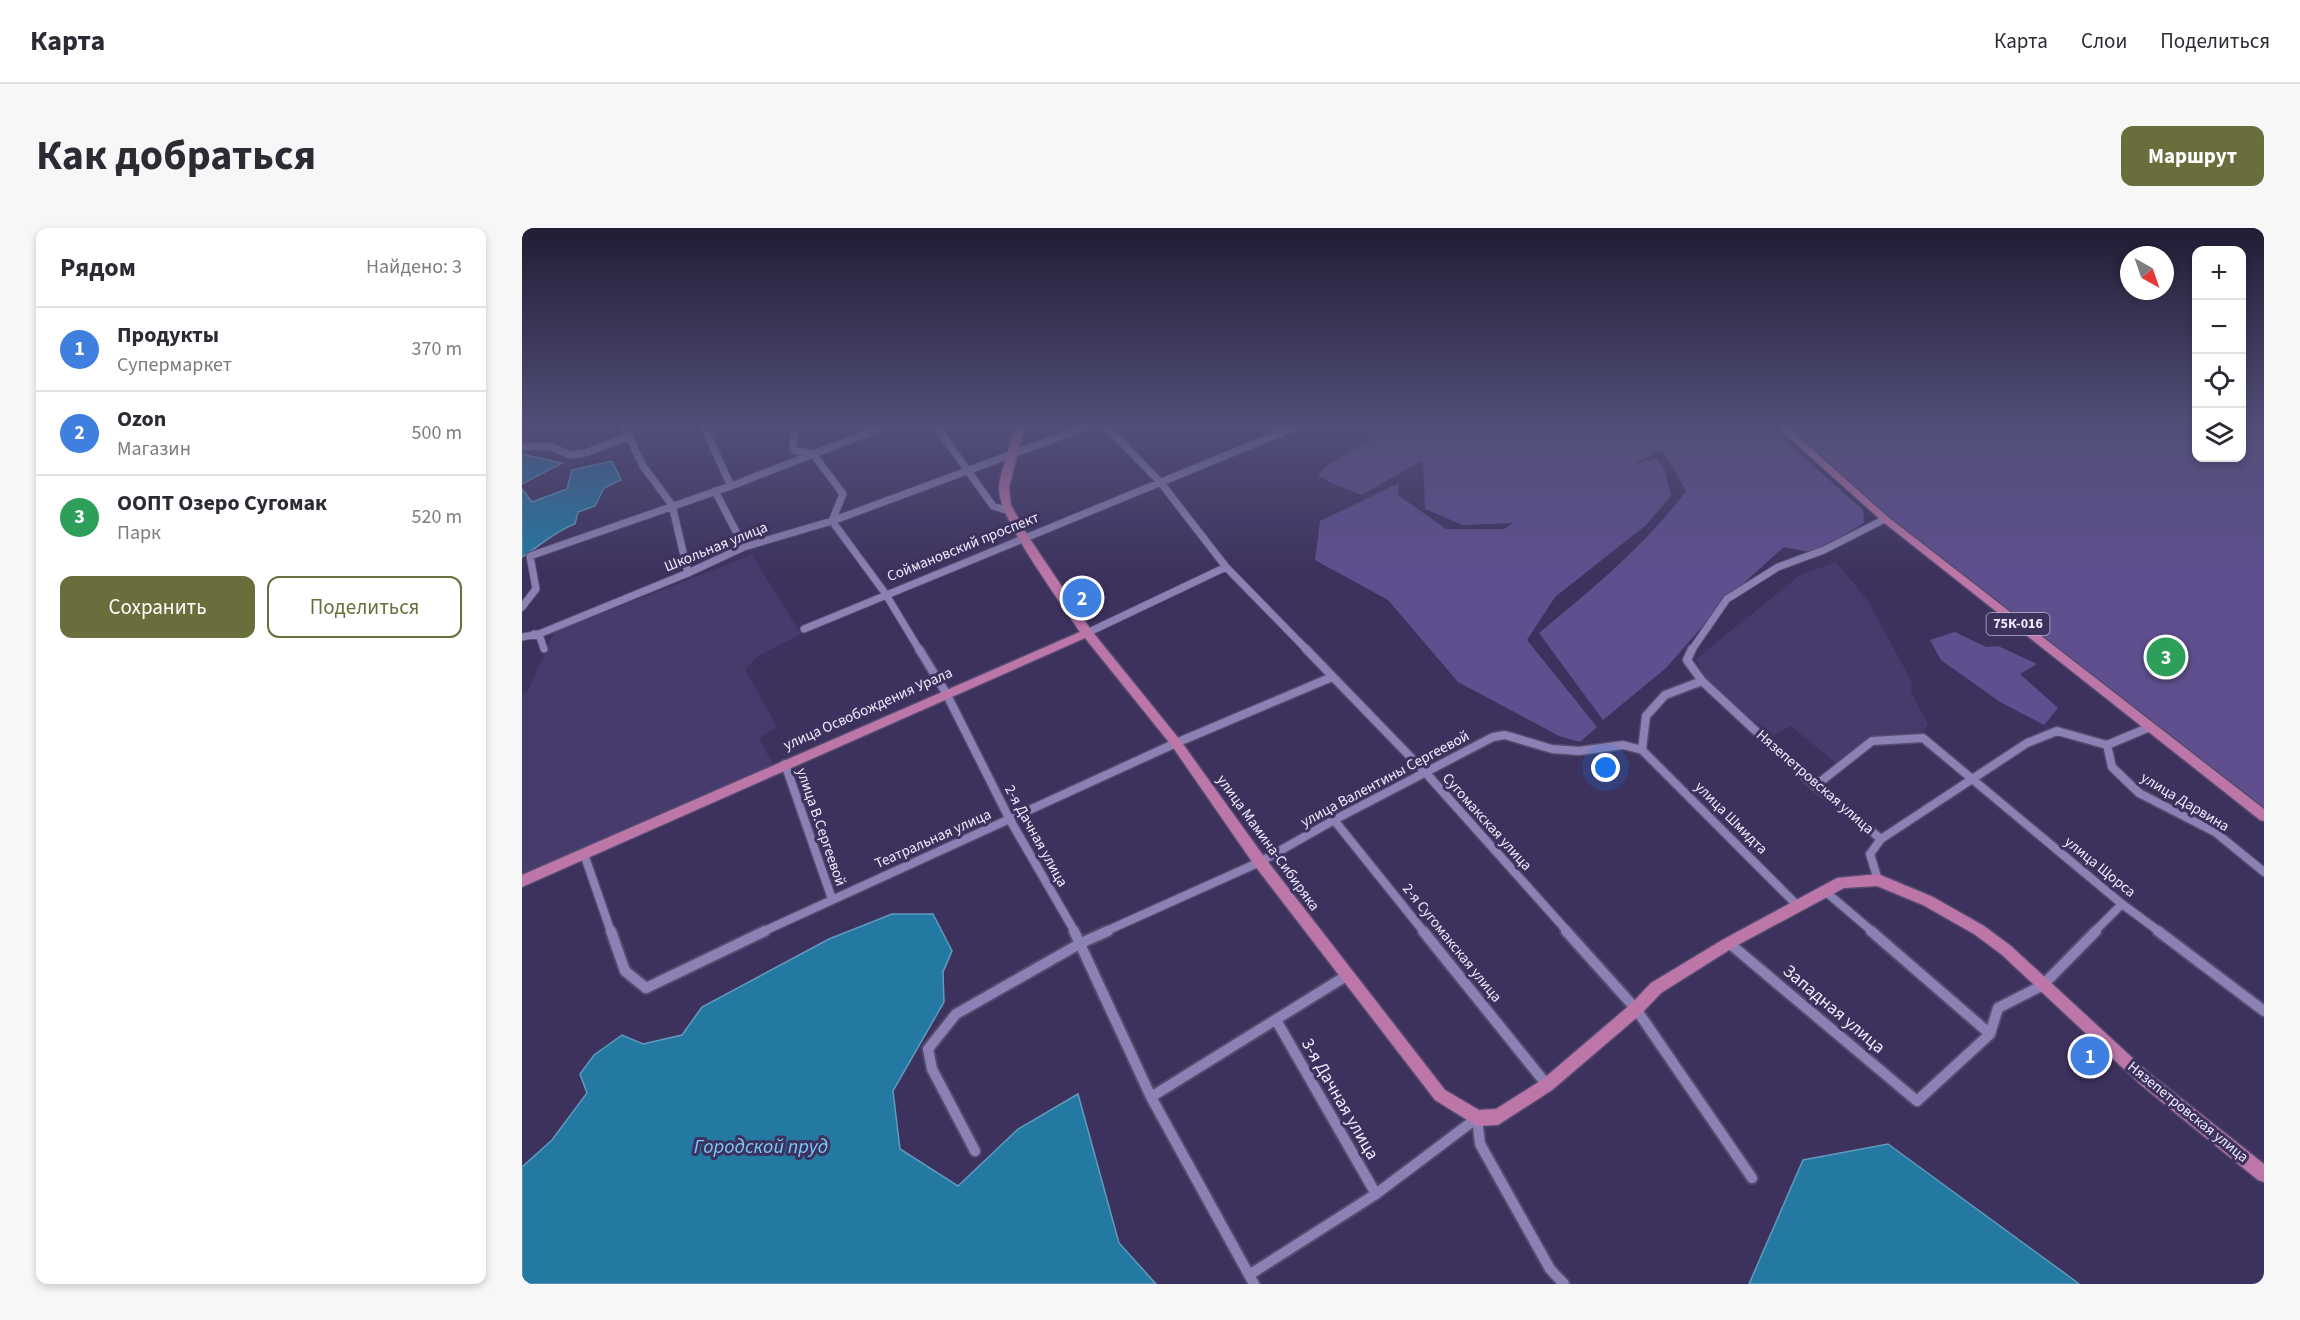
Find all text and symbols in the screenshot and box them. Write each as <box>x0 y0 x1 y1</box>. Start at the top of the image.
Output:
text: Карта <box>30 21 105 61</box>
text: Карта <box>1994 26 2048 56</box>
text: Слои <box>2081 26 2127 56</box>
text: Поделиться <box>2160 26 2270 56</box>
text: Как добраться <box>36 126 316 186</box>
button: Маршрут <box>2121 126 2264 186</box>
north arrow <box>2120 246 2174 300</box>
map controls <box>2192 246 2246 462</box>
button: + <box>2192 246 2246 300</box>
text: Рядом <box>60 249 136 286</box>
text: Найдено: 3 <box>366 253 462 281</box>
button: − <box>2192 300 2246 354</box>
text: Продукты <box>117 319 219 351</box>
text: 1 <box>74 335 85 363</box>
text: 370 m <box>412 335 462 363</box>
text: Супермаркет <box>117 351 232 379</box>
button: locate <box>2192 354 2246 408</box>
text: Ozon <box>117 403 166 435</box>
button: layers <box>2192 408 2246 462</box>
text: 2 <box>74 419 85 447</box>
text: 500 m <box>412 419 462 447</box>
text: Магазин <box>117 435 191 463</box>
text: ООПТ Озеро Сугомак <box>117 487 327 519</box>
text: 3 <box>74 503 85 531</box>
text: 520 m <box>412 503 462 531</box>
street label: Соймановский проспект <box>884 507 1042 587</box>
street label: Школьная улица <box>661 517 771 577</box>
text: Парк <box>117 519 161 547</box>
button: Сохранить <box>60 576 255 638</box>
button: Поделиться <box>267 576 462 638</box>
pin: 2 <box>1062 576 1102 620</box>
road number: 75К-016 <box>1986 613 2050 635</box>
pin: 3 <box>2146 634 2186 680</box>
street label: улица Освобождения Урала <box>780 662 956 756</box>
street label: улица Валентины Сергеевой <box>1297 725 1473 833</box>
street label: Нязепетровская улица <box>1751 725 1879 839</box>
your location <box>1591 753 1620 782</box>
street label: улица В.Сергеевой <box>791 765 851 889</box>
street label: улица Дарвина <box>2137 767 2233 837</box>
street label: Сугомакская улица <box>1437 769 1537 875</box>
street label: улица Мамина-Сибиряка <box>1211 771 1325 915</box>
street label: улица Шмидта <box>1690 777 1772 859</box>
street label: 2-я Дачная улица <box>999 781 1073 891</box>
street label: Театральная улица <box>871 804 995 874</box>
street label: улица Щорса <box>2060 832 2140 902</box>
street label: 2-я Сугомакская улица <box>1397 879 1507 1007</box>
street label: Западная улица <box>1777 959 1891 1059</box>
street label: 3-я Дачная улица <box>1295 1034 1385 1164</box>
pin: 1 <box>2070 1034 2110 1078</box>
street label: Нязепетровская улица <box>2123 1057 2253 1167</box>
water label: Городской пруд <box>694 1133 828 1161</box>

